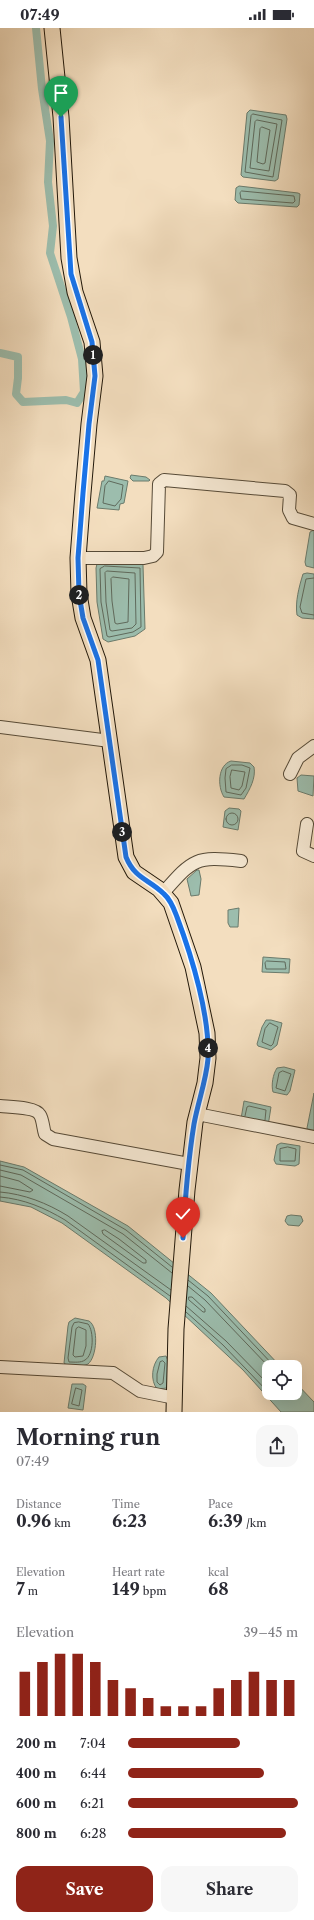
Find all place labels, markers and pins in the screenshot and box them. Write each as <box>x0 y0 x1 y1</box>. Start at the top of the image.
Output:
pin <box>44 76 78 117</box>
pin: 1 <box>83 345 103 365</box>
pin: 2 <box>69 585 89 605</box>
pin: 3 <box>112 822 132 842</box>
pin: 4 <box>198 1038 218 1058</box>
pin <box>166 1197 200 1238</box>

